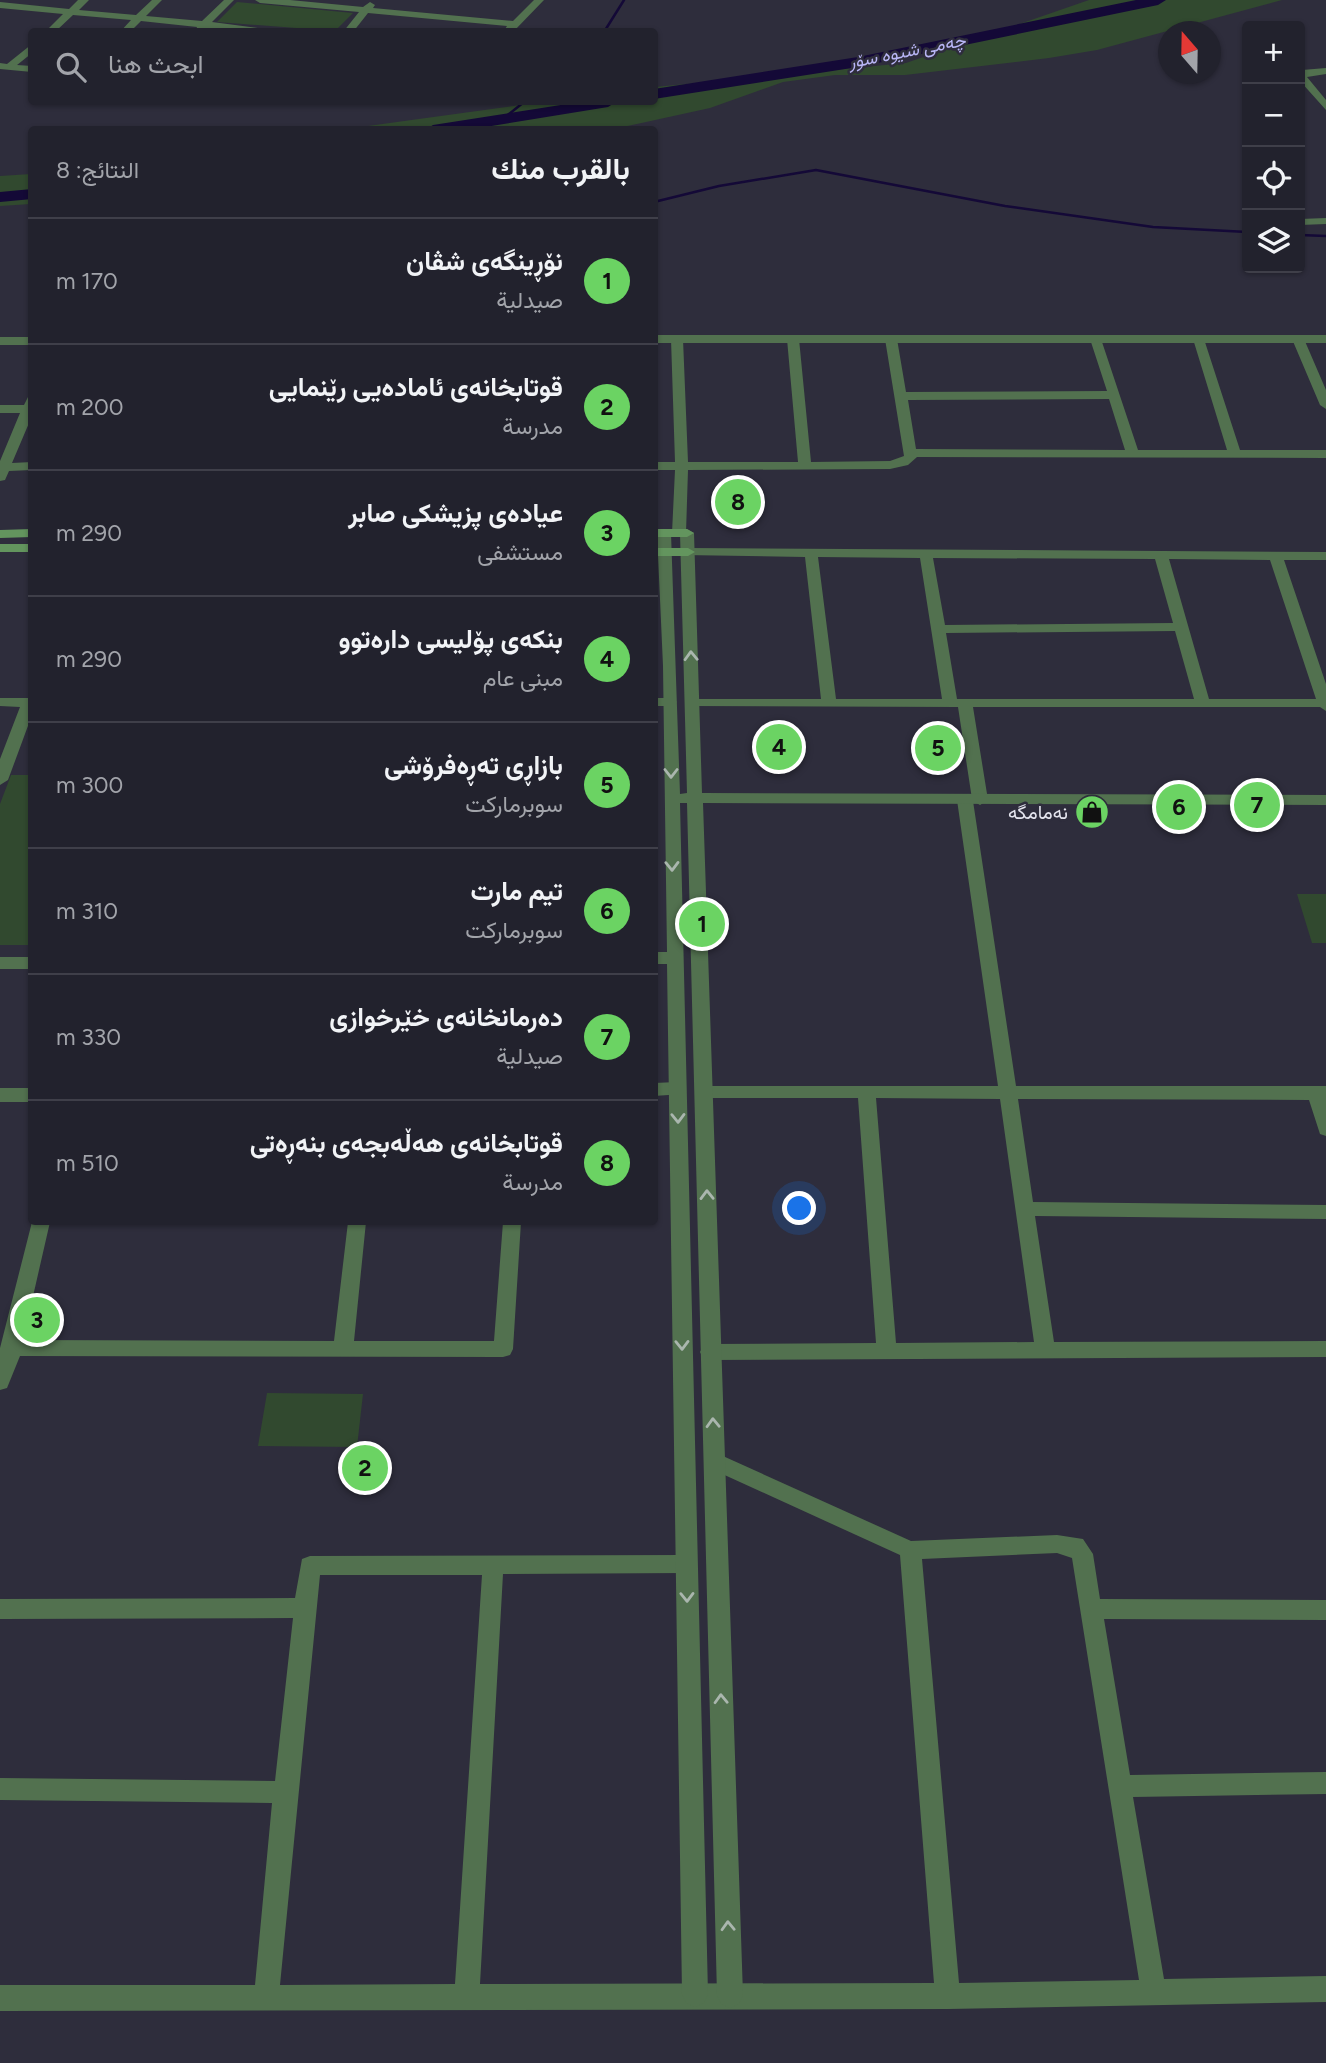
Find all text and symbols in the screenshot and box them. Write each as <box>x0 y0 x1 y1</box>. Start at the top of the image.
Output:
north arrow <box>1158 21 1221 84</box>
map controls <box>1242 21 1305 273</box>
button: + <box>1242 21 1305 84</box>
search box <box>28 28 658 105</box>
water label: چەمی شیوە سۆر <box>846 29 968 74</box>
icon: search <box>52 48 90 86</box>
text: ابحث هنا <box>108 48 204 80</box>
button: − <box>1242 84 1305 147</box>
button: locate <box>1242 147 1305 210</box>
text: بالقرب منك <box>491 150 630 187</box>
text: النتائج: 8 <box>56 156 139 184</box>
button: layers <box>1242 210 1305 273</box>
text: نۆڕینگەی شڤان <box>406 245 563 277</box>
text: 170 m <box>56 267 118 295</box>
text: 1 <box>602 267 612 295</box>
text: صيدلية <box>496 286 563 314</box>
text: قوتابخانەی ئامادەیی رێنمایی <box>269 371 563 403</box>
text: 200 m <box>56 393 124 421</box>
text: 2 <box>600 393 614 421</box>
text: مدرسة <box>502 412 563 440</box>
pin: 8 <box>715 476 761 528</box>
text: عیادەی پزیشکی صابر <box>348 497 563 529</box>
text: 290 m <box>56 519 122 547</box>
text: 3 <box>601 519 613 547</box>
text: مستشفى <box>477 538 563 566</box>
text: بنکەی پۆلیسی دارەتوو <box>338 623 563 655</box>
text: 290 m <box>56 645 122 673</box>
text: 4 <box>600 645 614 673</box>
one-way arrow <box>684 650 699 661</box>
text: مبنى عام <box>483 664 563 692</box>
pin: 4 <box>756 721 802 773</box>
pin: 5 <box>915 722 961 774</box>
text: بازاڕی تەڕەفرۆشی <box>384 749 563 781</box>
one-way arrow <box>663 768 679 778</box>
text: 300 m <box>56 771 123 799</box>
text: 5 <box>600 771 614 799</box>
pin: 7 <box>1234 779 1280 831</box>
pin: 6 <box>1156 781 1202 833</box>
text: سوبرماركت <box>465 790 563 818</box>
shop icon: نەمامگە <box>1073 793 1111 831</box>
place label: نەمامگە <box>1008 801 1068 824</box>
one-way arrow <box>664 861 680 872</box>
text: تیم مارت <box>471 875 563 907</box>
text: 310 m <box>56 897 118 925</box>
text: 6 <box>600 897 614 925</box>
pin: 1 <box>679 898 725 950</box>
text: سوبرماركت <box>465 916 563 944</box>
text: دەرمانخانەی خێرخوازی <box>329 1001 563 1033</box>
text: 330 m <box>56 1023 121 1051</box>
text: 7 <box>601 1023 613 1051</box>
text: صيدلية <box>496 1042 563 1070</box>
one-way arrow <box>670 1112 685 1123</box>
text: قوتابخانەی هەڵەبجەی بنەڕەتی <box>250 1127 563 1159</box>
text: 510 m <box>56 1149 119 1177</box>
text: 8 <box>600 1149 614 1177</box>
text: مدرسة <box>502 1168 563 1196</box>
one-way arrow <box>699 1189 715 1200</box>
your location <box>782 1191 816 1225</box>
pin: 3 <box>14 1294 60 1346</box>
one-way arrow <box>674 1340 690 1351</box>
one-way arrow <box>705 1417 720 1428</box>
pin: 2 <box>342 1442 388 1494</box>
one-way arrow <box>679 1592 695 1603</box>
one-way arrow <box>713 1693 728 1704</box>
one-way arrow <box>720 1921 736 1931</box>

